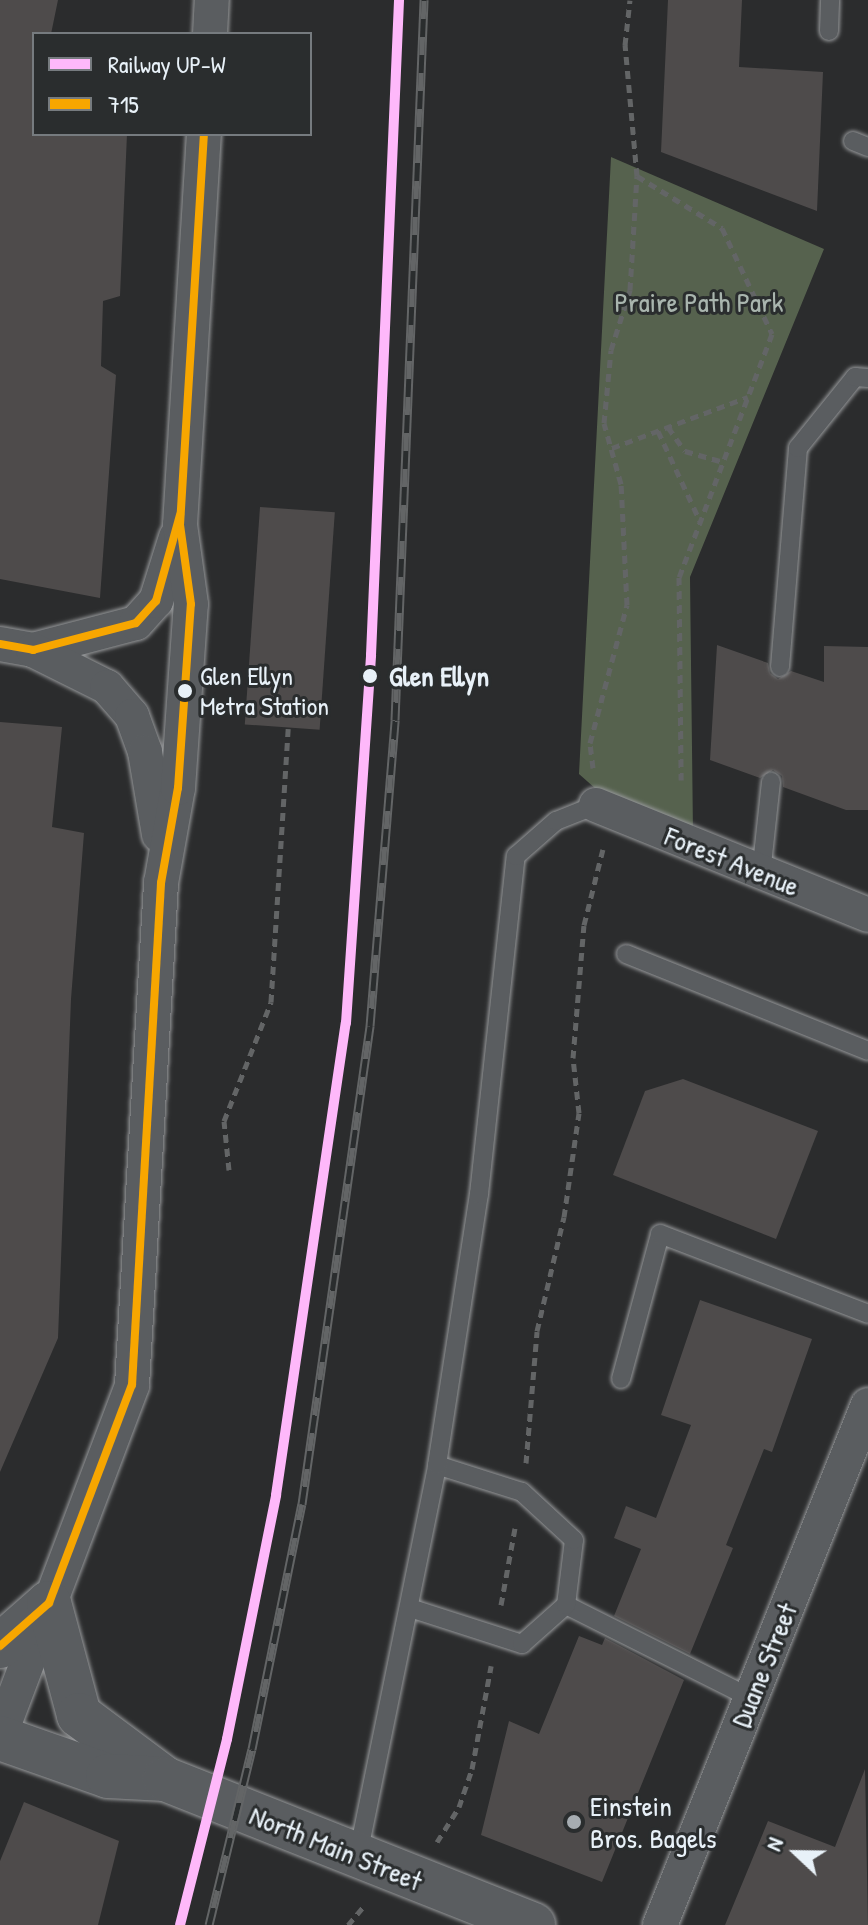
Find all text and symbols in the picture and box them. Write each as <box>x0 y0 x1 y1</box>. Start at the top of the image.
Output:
legend <box>32 32 312 136</box>
text: Railway UP-W <box>108 48 225 80</box>
text: 715 <box>108 88 139 120</box>
park label: Praire Path Park <box>615 285 783 319</box>
place label: Glen Ellyn <box>389 659 489 693</box>
place label: Glen Ellyn Metra Station <box>200 660 329 722</box>
marker: Glen Ellyn <box>358 664 382 688</box>
marker: Glen Ellyn Metra Station <box>177 683 193 699</box>
street label: Forest Avenue <box>660 819 804 903</box>
street label: Duane Street <box>724 1598 804 1732</box>
place label: Einstein Bros. Bagels <box>590 1789 716 1855</box>
street label: North Main Street <box>245 1798 427 1898</box>
marker: Einstein Bros. Bagels <box>565 1813 583 1831</box>
north arrow <box>756 1813 836 1893</box>
text: N <box>758 1833 790 1855</box>

